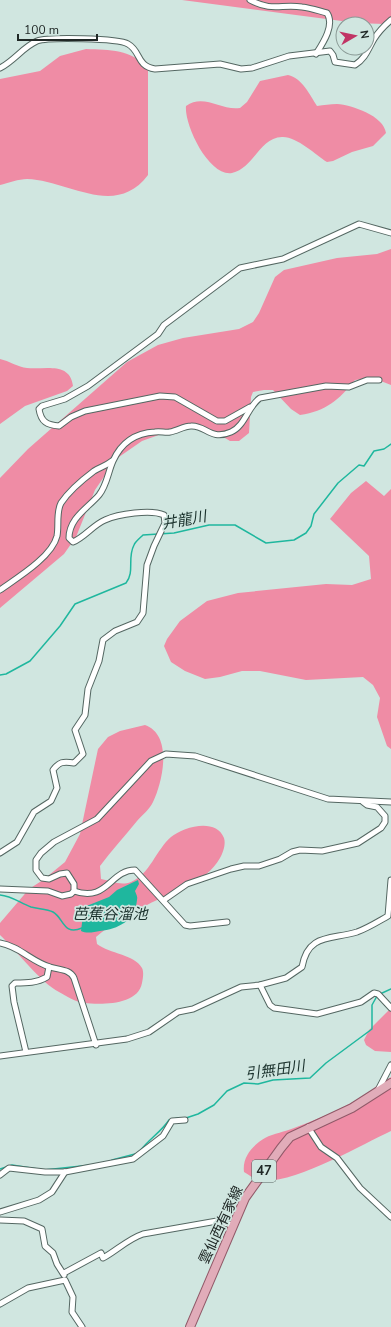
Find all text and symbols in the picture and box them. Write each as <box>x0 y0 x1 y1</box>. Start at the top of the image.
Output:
scale bar <box>18 16 97 42</box>
north arrow <box>335 16 375 56</box>
text: 100 m <box>24 22 59 38</box>
text: N <box>356 29 372 40</box>
water label: 井龍川 <box>160 506 210 534</box>
water label: 芭蕉谷溜池 <box>72 904 149 924</box>
water label: 引無田川 <box>244 1056 308 1084</box>
road number: 47 <box>252 1160 276 1182</box>
street label: 雲仙西有家線 <box>195 1183 247 1267</box>

